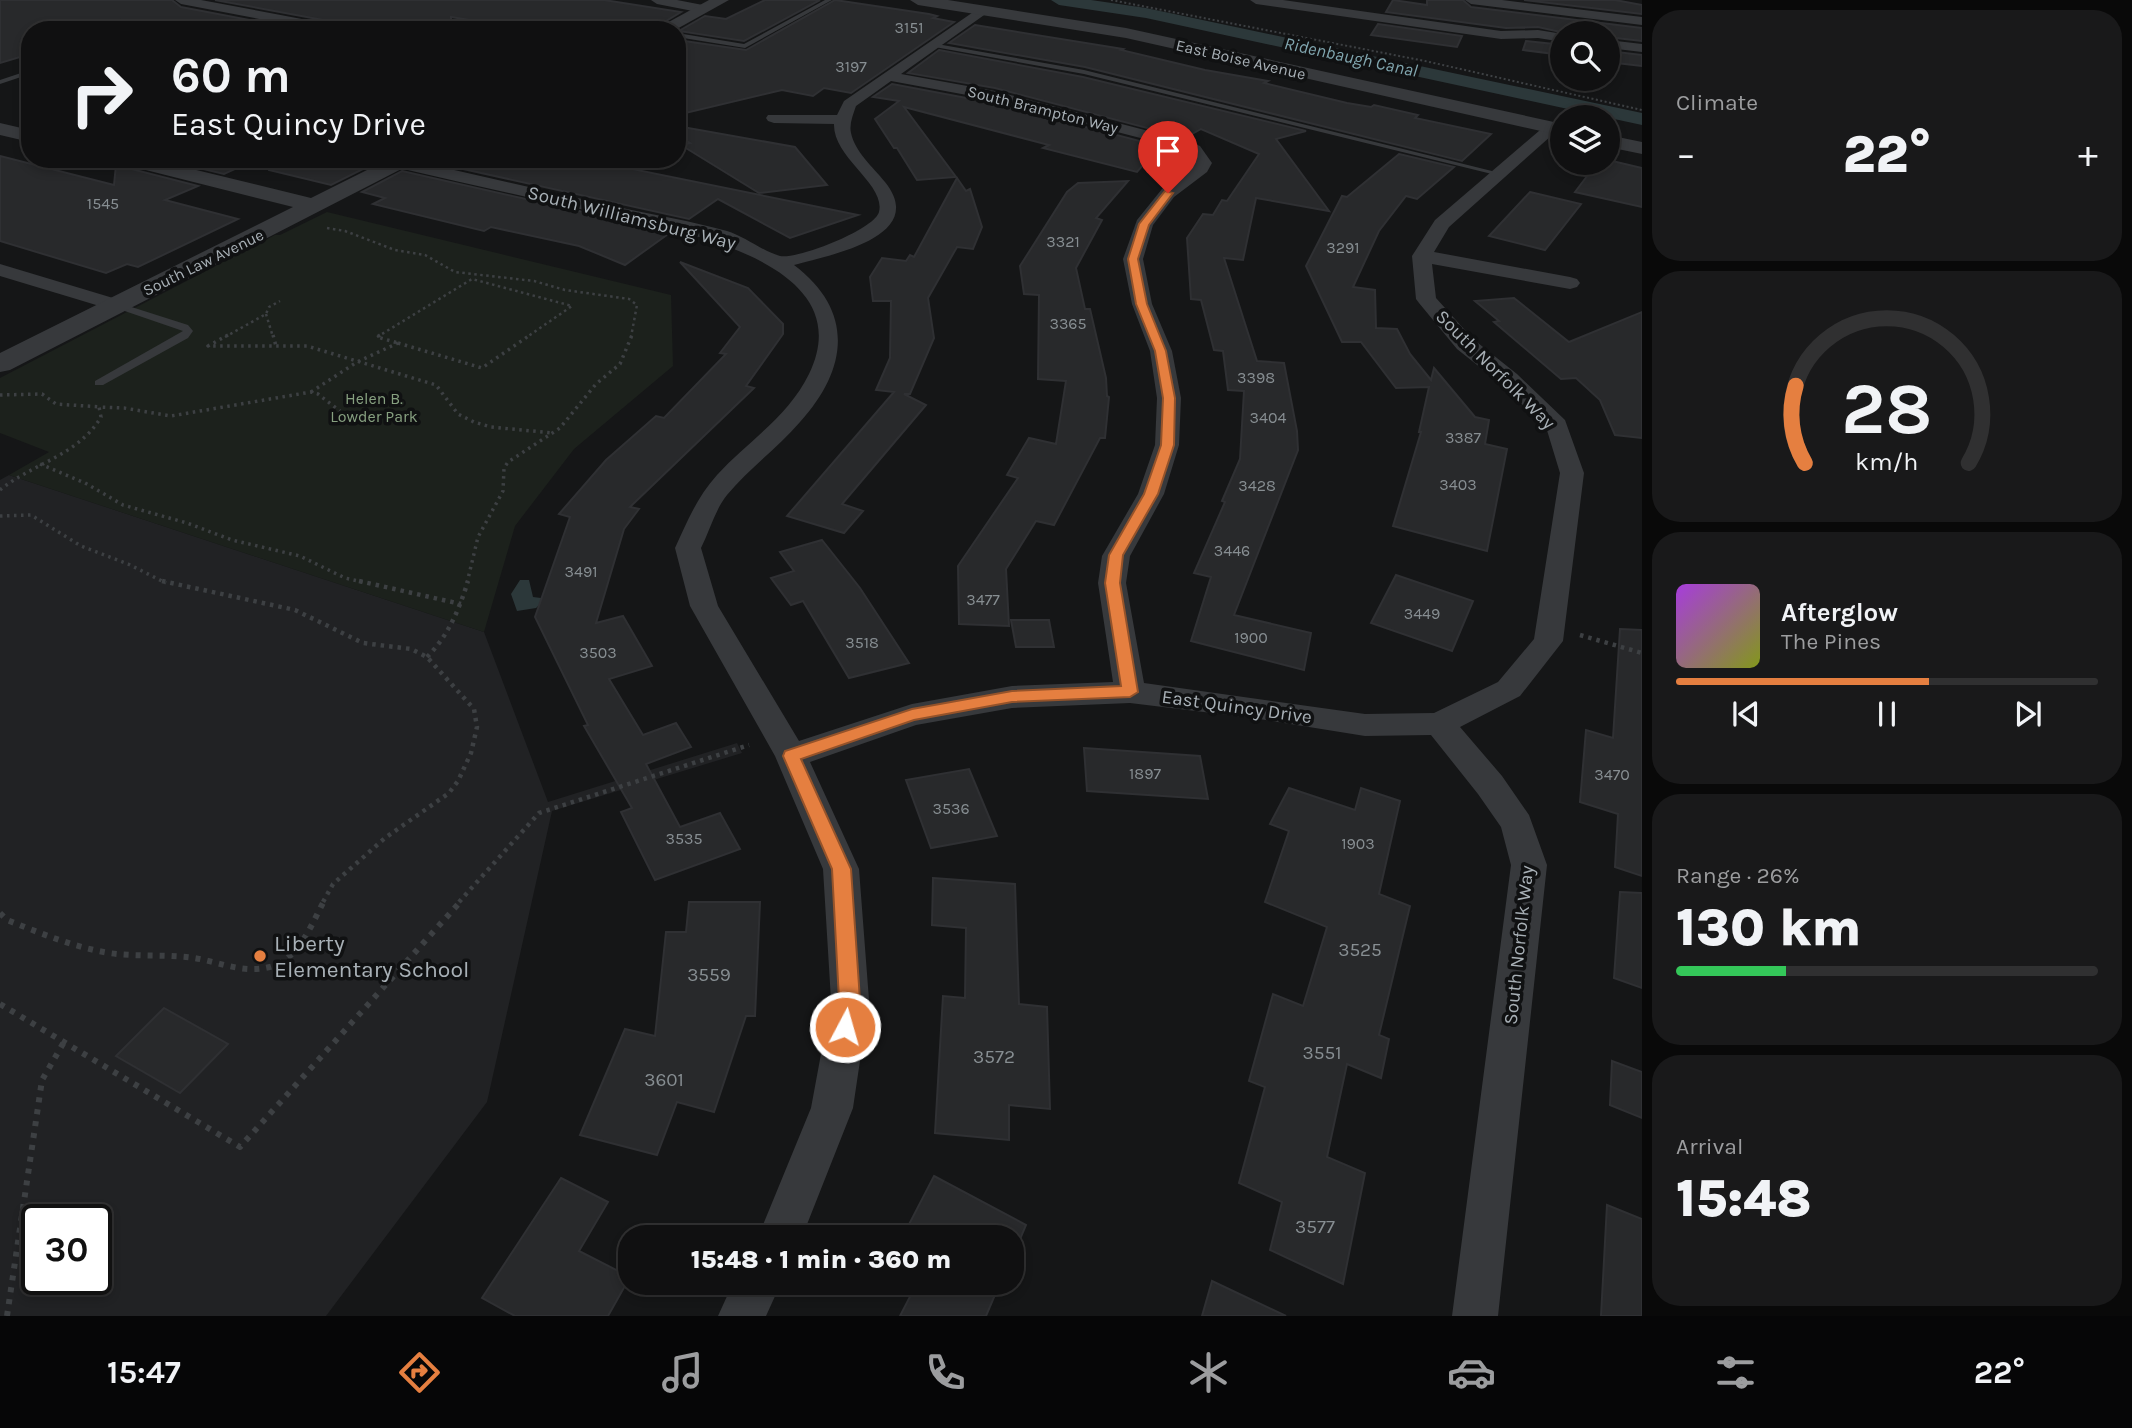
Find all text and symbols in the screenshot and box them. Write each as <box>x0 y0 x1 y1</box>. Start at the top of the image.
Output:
house number: 3151 <box>894 18 924 37</box>
map controls <box>1550 21 1620 175</box>
button: search <box>1550 21 1620 91</box>
water label: Ridenbaugh Canal <box>1282 32 1420 82</box>
street label: East Boise Avenue <box>1174 35 1308 84</box>
text: 60 m <box>171 47 291 104</box>
icon: right <box>56 49 147 140</box>
house number: 3197 <box>835 57 867 76</box>
street label: South Brampton Way <box>966 82 1121 138</box>
text: Climate <box>1676 89 1758 116</box>
button: layers <box>1550 105 1620 175</box>
text: East Quincy Drive <box>171 106 426 143</box>
pin <box>1138 121 1198 193</box>
text: 22° <box>1843 124 1931 185</box>
icon: arrive <box>1149 132 1187 170</box>
text: − <box>1676 132 1696 177</box>
text: + <box>2078 132 2098 177</box>
street label: South Williamsburg Way <box>525 181 738 255</box>
house number: 1545 <box>87 194 119 213</box>
street label: South Law Avenue <box>140 225 267 300</box>
house number: 3321 <box>1046 232 1080 251</box>
house number: 3291 <box>1326 238 1360 257</box>
street label: South Norfolk Way <box>1431 305 1560 434</box>
house number: 3365 <box>1049 314 1087 333</box>
text: 28 <box>1841 366 1933 451</box>
house number: 3398 <box>1237 368 1275 387</box>
park label: Helen B. Lowder Park <box>330 389 418 426</box>
house number: 3404 <box>1250 408 1286 427</box>
house number: 3387 <box>1445 428 1482 447</box>
text: km/h <box>1855 447 1919 476</box>
house number: 3403 <box>1439 475 1477 494</box>
house number: 3428 <box>1238 476 1276 495</box>
house number: 3446 <box>1214 541 1250 560</box>
house number: 3491 <box>565 562 597 581</box>
house number: 3477 <box>966 590 1000 609</box>
text: Afterglow <box>1781 597 1898 628</box>
house number: 3449 <box>1404 604 1440 623</box>
house number: 1900 <box>1234 628 1268 647</box>
text: The Pines <box>1781 628 1881 655</box>
house number: 3518 <box>845 633 879 652</box>
house number: 3503 <box>579 643 617 662</box>
street label: East Quincy Drive <box>1160 686 1313 728</box>
icon: previous <box>1727 695 1765 733</box>
icon: pause <box>1868 695 1906 733</box>
icon: next <box>2009 695 2047 733</box>
house number: 1897 <box>1129 764 1161 783</box>
house number: 3470 <box>1594 765 1630 784</box>
house number: 3536 <box>932 799 970 818</box>
house number: 3535 <box>666 829 702 848</box>
house number: 1903 <box>1341 834 1375 853</box>
text: Range · 26% <box>1676 862 1800 889</box>
street label: South Norfolk Way <box>1500 864 1538 1026</box>
text: 130 km <box>1676 897 1861 958</box>
place label: Liberty Elementary School <box>274 930 469 983</box>
house number: 3525 <box>1338 939 1382 961</box>
marker: Liberty Elementary School <box>252 948 268 964</box>
house number: 3559 <box>687 964 731 986</box>
position arrow <box>808 990 882 1064</box>
house number: 3551 <box>1303 1042 1341 1064</box>
house number: 3572 <box>973 1046 1015 1068</box>
house number: 3601 <box>644 1069 684 1091</box>
text: Arrival <box>1676 1133 1743 1160</box>
text: 15:48 <box>1676 1168 1812 1229</box>
speed limit sign: 30 <box>21 1204 112 1295</box>
house number: 3577 <box>1295 1216 1335 1238</box>
text: 15:48 · 1 min · 360 m <box>691 1244 951 1275</box>
icon: directions <box>395 1348 444 1397</box>
icon: music <box>658 1348 707 1397</box>
icon: phone <box>921 1348 970 1397</box>
icon: climate <box>1184 1348 1233 1397</box>
icon: car <box>1447 1348 1496 1397</box>
icon: filters <box>1711 1348 1760 1397</box>
text: 15:47 <box>107 1354 181 1391</box>
text: 22° <box>1974 1354 2025 1391</box>

